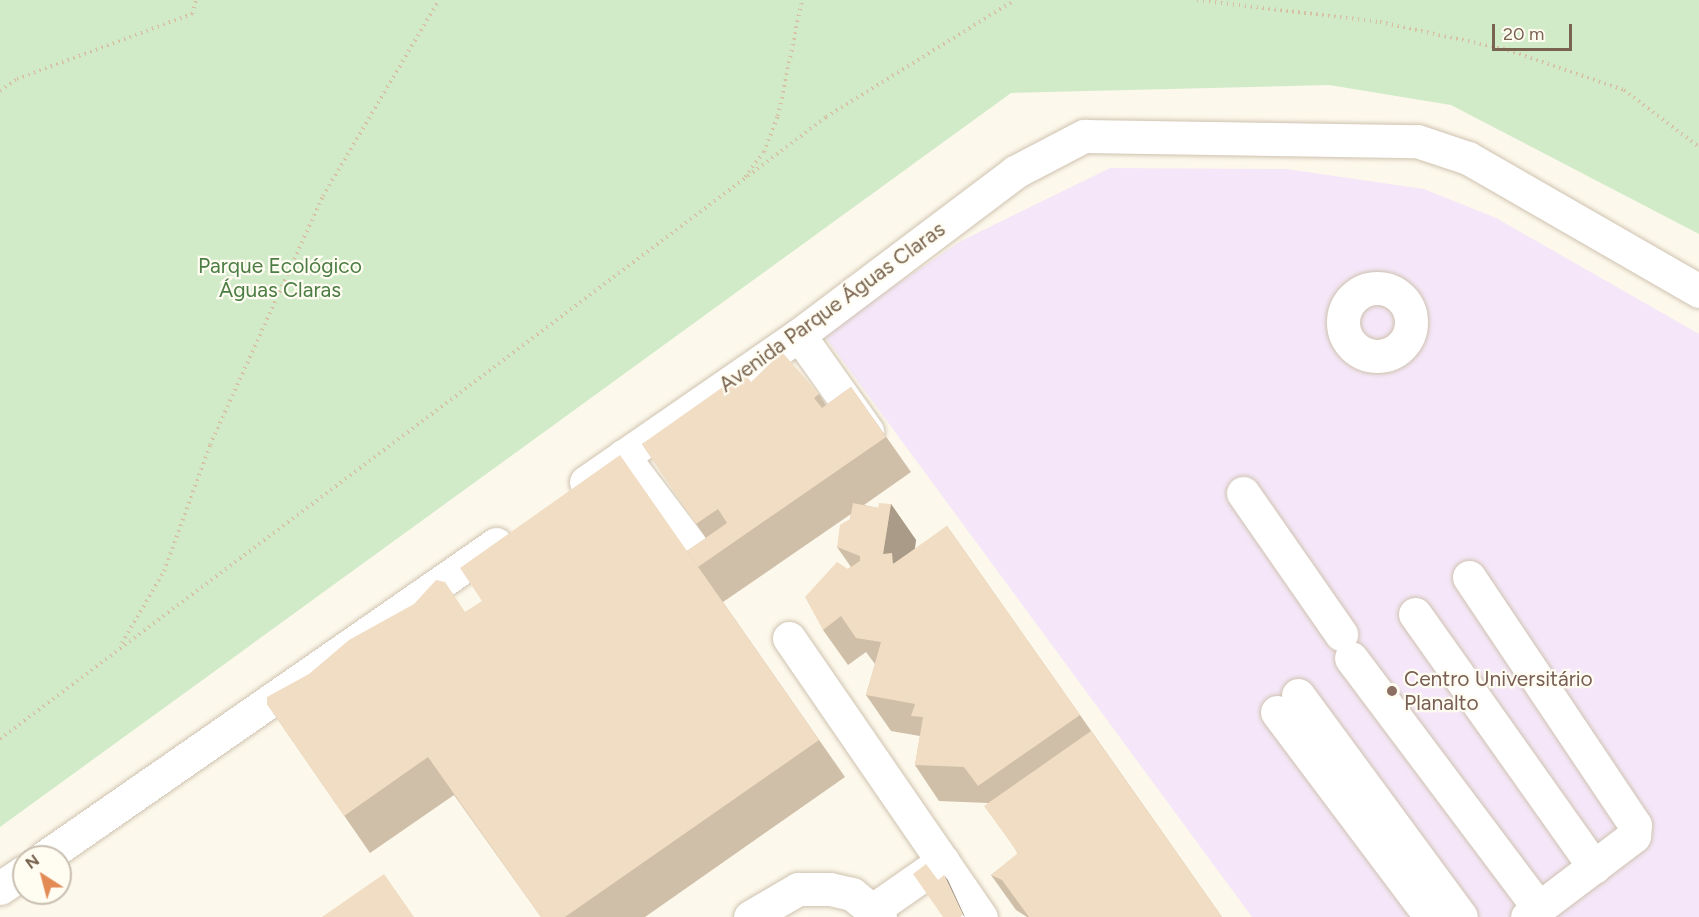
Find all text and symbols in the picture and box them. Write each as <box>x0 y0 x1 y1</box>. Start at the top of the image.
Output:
scale bar <box>1495 12 1574 50</box>
text: 20 m <box>1503 23 1544 45</box>
street label: Avenida Parque Águas Claras <box>714 217 950 397</box>
park label: Parque Ecológico Águas Claras <box>198 253 362 303</box>
place label: Centro Universitário Planalto <box>1404 666 1593 716</box>
marker: Centro Universitário Planalto <box>1385 684 1399 698</box>
north arrow <box>12 845 72 905</box>
text: N <box>22 850 43 873</box>

